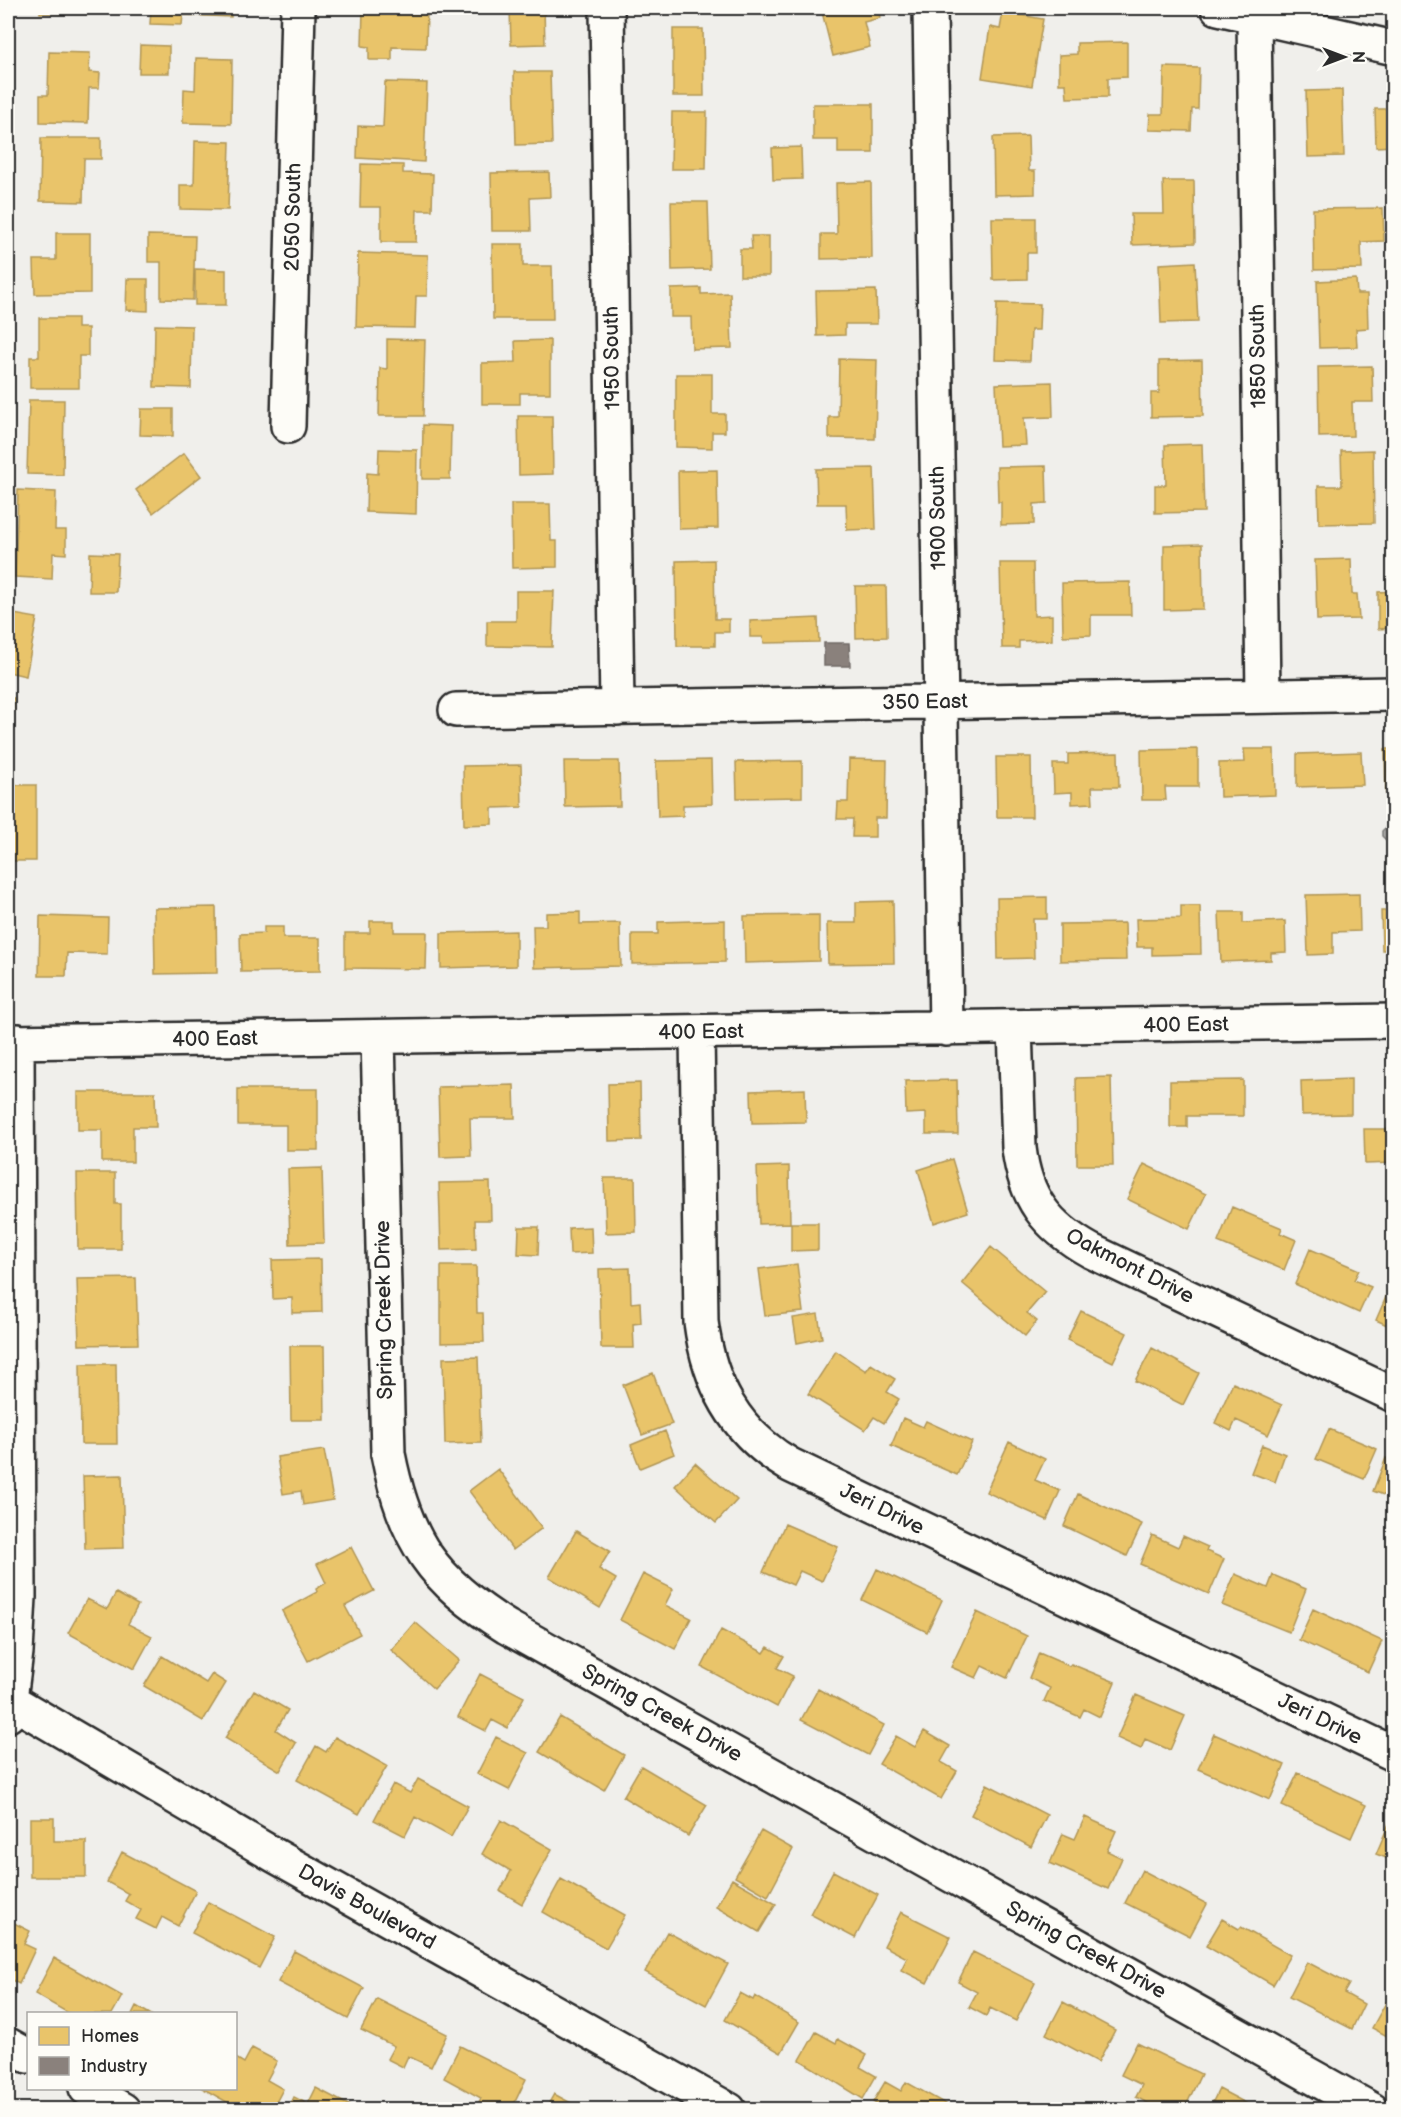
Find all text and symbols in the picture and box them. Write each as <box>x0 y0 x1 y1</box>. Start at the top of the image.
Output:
north arrow <box>1314 27 1374 87</box>
text: N <box>1348 51 1367 63</box>
street label: 2050 South <box>280 163 306 271</box>
street label: 1850 South <box>1245 304 1271 408</box>
street label: 1950 South <box>599 306 625 410</box>
street label: 1900 South <box>925 466 951 570</box>
street label: 350 East <box>882 689 969 715</box>
street label: 400 East <box>1143 1012 1230 1038</box>
street label: 400 East <box>658 1019 745 1045</box>
street label: 400 East <box>172 1026 259 1052</box>
street label: Spring Creek Drive <box>370 1220 398 1400</box>
street label: Oakmont Drive <box>1062 1223 1198 1309</box>
street label: Jeri Drive <box>836 1478 928 1540</box>
street label: Spring Creek Drive <box>578 1659 746 1767</box>
street label: Jeri Drive <box>1274 1688 1366 1750</box>
street label: Davis Boulevard <box>294 1859 440 1955</box>
street label: Spring Creek Drive <box>1002 1896 1170 2004</box>
legend <box>27 2012 237 2090</box>
text: Homes <box>81 2026 139 2047</box>
text: Industry <box>81 2056 148 2077</box>

